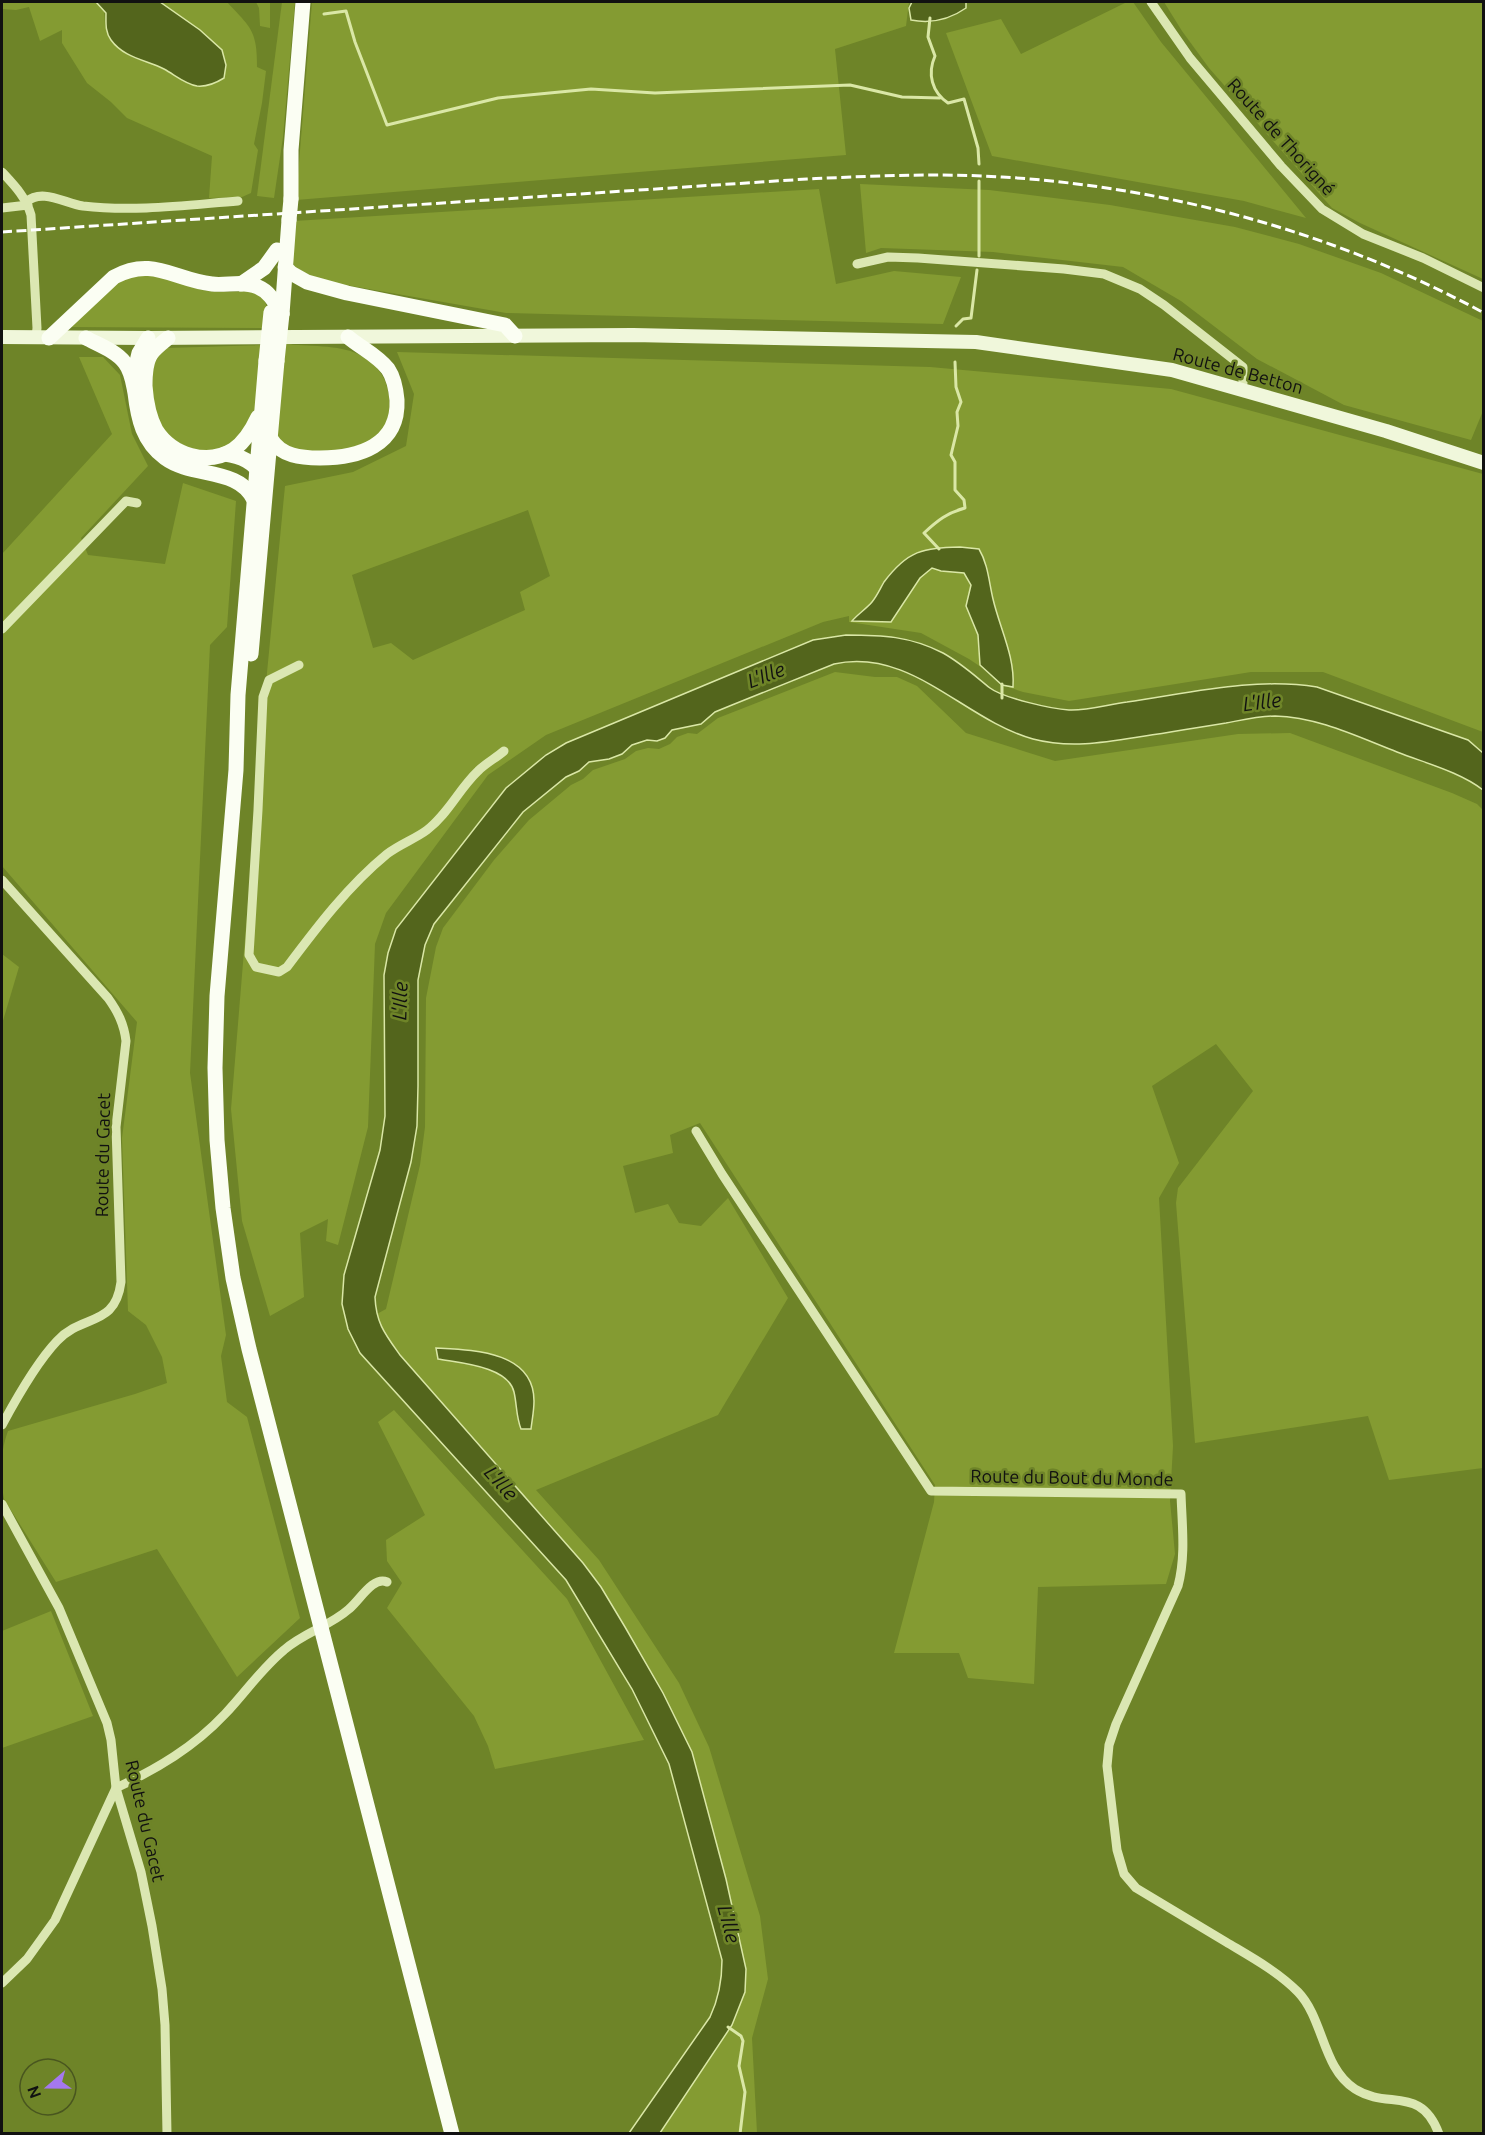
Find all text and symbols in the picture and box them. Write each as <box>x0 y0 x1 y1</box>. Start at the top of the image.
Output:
street label: Route de Thorigné <box>1224 74 1339 199</box>
street label: Route de Betton <box>1171 343 1306 397</box>
water label: L'Ille <box>744 657 788 692</box>
water label: L'Ille <box>1241 688 1282 715</box>
water label: L'Ille <box>387 981 412 1021</box>
street label: Route du Gacet <box>91 1093 113 1217</box>
water label: L'Ille <box>480 1461 523 1505</box>
street label: Route du Bout du Monde <box>970 1465 1174 1489</box>
street label: Route du Gacet <box>122 1758 170 1884</box>
water label: L'Ille <box>713 1902 746 1945</box>
north arrow <box>18 2057 78 2117</box>
text: N <box>23 2083 44 2101</box>

